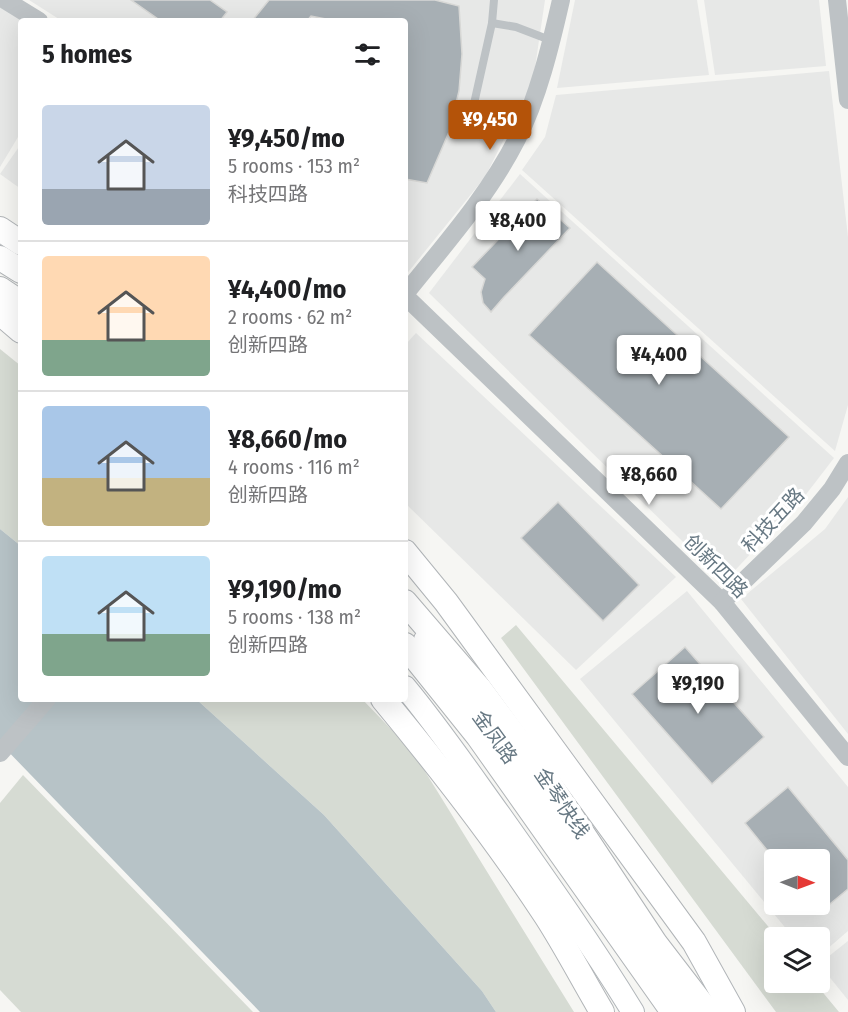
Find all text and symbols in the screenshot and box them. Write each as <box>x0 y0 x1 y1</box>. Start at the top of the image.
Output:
icon: filters <box>351 38 384 71</box>
text: 5 homes <box>42 39 132 70</box>
pin: ¥9,450 <box>441 100 539 151</box>
text: ¥9,450 <box>462 107 518 131</box>
text: ¥9,450/mo <box>228 123 345 154</box>
icon: home <box>90 129 162 201</box>
text: 5 rooms · 153 m² <box>228 154 360 178</box>
text: 科技四路 <box>228 182 308 206</box>
pin: ¥8,400 <box>469 201 567 252</box>
text: ¥8,400 <box>490 208 546 232</box>
text: ¥4,400/mo <box>228 274 346 305</box>
icon: home <box>90 280 162 352</box>
text: 2 rooms · 62 m² <box>228 305 352 329</box>
text: 创新四路 <box>228 333 308 357</box>
pin: ¥4,400 <box>610 335 708 386</box>
text: ¥4,400 <box>631 342 687 366</box>
text: ¥8,660/mo <box>228 424 347 455</box>
icon: home <box>90 430 162 502</box>
text: 4 rooms · 116 m² <box>228 455 360 479</box>
pin: ¥8,660 <box>600 455 698 506</box>
text: ¥8,660 <box>621 462 677 486</box>
text: 创新四路 <box>228 483 308 507</box>
street label: 科技五路 <box>737 483 809 557</box>
street label: 创新四路 <box>679 529 753 603</box>
text: ¥9,190/mo <box>228 574 342 605</box>
icon: home <box>90 580 162 652</box>
text: 5 rooms · 138 m² <box>228 605 361 629</box>
text: 创新四路 <box>228 633 308 657</box>
pin: ¥9,190 <box>649 664 747 715</box>
text: ¥9,190 <box>672 671 724 695</box>
street label: 金凤路 <box>468 706 522 768</box>
street label: 金琴快线 <box>530 763 594 843</box>
north arrow <box>764 849 830 915</box>
map controls <box>764 849 830 993</box>
button: layers <box>764 927 830 993</box>

